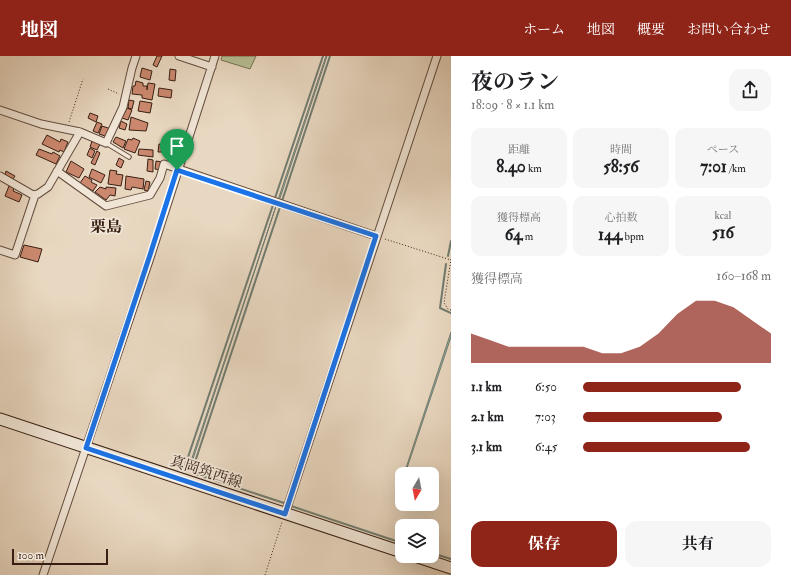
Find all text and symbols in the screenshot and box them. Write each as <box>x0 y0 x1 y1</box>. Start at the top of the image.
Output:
text: 地図 <box>20 18 58 42</box>
text: ホーム <box>523 21 565 38</box>
text: 地図 <box>587 21 615 38</box>
text: 概要 <box>637 21 665 38</box>
text: お問い合わせ <box>687 21 771 38</box>
text: 夜のラン <box>471 68 559 96</box>
button: share <box>729 69 771 111</box>
text: 18:09 · 8 × 1.1 km <box>471 97 554 113</box>
pin <box>160 129 194 170</box>
icon: arrive <box>166 135 188 157</box>
text: 距離 <box>508 143 530 156</box>
text: 時間 <box>610 143 632 156</box>
text: ペース <box>707 143 739 156</box>
text: 8.40 <box>496 156 526 177</box>
text: 58:56 <box>603 156 639 177</box>
text: 7:01 <box>700 156 727 177</box>
text: km <box>526 162 542 175</box>
text: /km <box>727 162 746 175</box>
text: kcal <box>715 209 731 222</box>
text: 獲得標高 <box>497 211 541 224</box>
text: 心拍数 <box>605 211 638 224</box>
district label: 栗島 <box>90 217 122 237</box>
text: 516 <box>712 222 734 243</box>
text: 64 <box>505 224 522 245</box>
text: 144 <box>598 224 622 245</box>
text: m <box>522 230 533 243</box>
text: bpm <box>622 230 644 243</box>
text: 160–168 m <box>717 268 771 284</box>
text: 獲得標高 <box>471 271 523 287</box>
text: 1.1 km <box>471 379 502 395</box>
text: 6:50 <box>535 379 557 395</box>
text: 2.1 km <box>471 409 504 425</box>
text: 7:03 <box>535 409 556 425</box>
text: 3.1 km <box>471 439 502 455</box>
text: 6:45 <box>535 439 558 455</box>
street label: 真岡筑西線 <box>167 451 245 493</box>
north arrow <box>395 467 439 511</box>
map controls <box>395 467 439 563</box>
button: layers <box>395 519 439 563</box>
button: 保存 <box>471 521 617 567</box>
button: 共有 <box>625 521 771 567</box>
scale bar <box>12 547 108 566</box>
text: 100 m <box>18 549 44 562</box>

